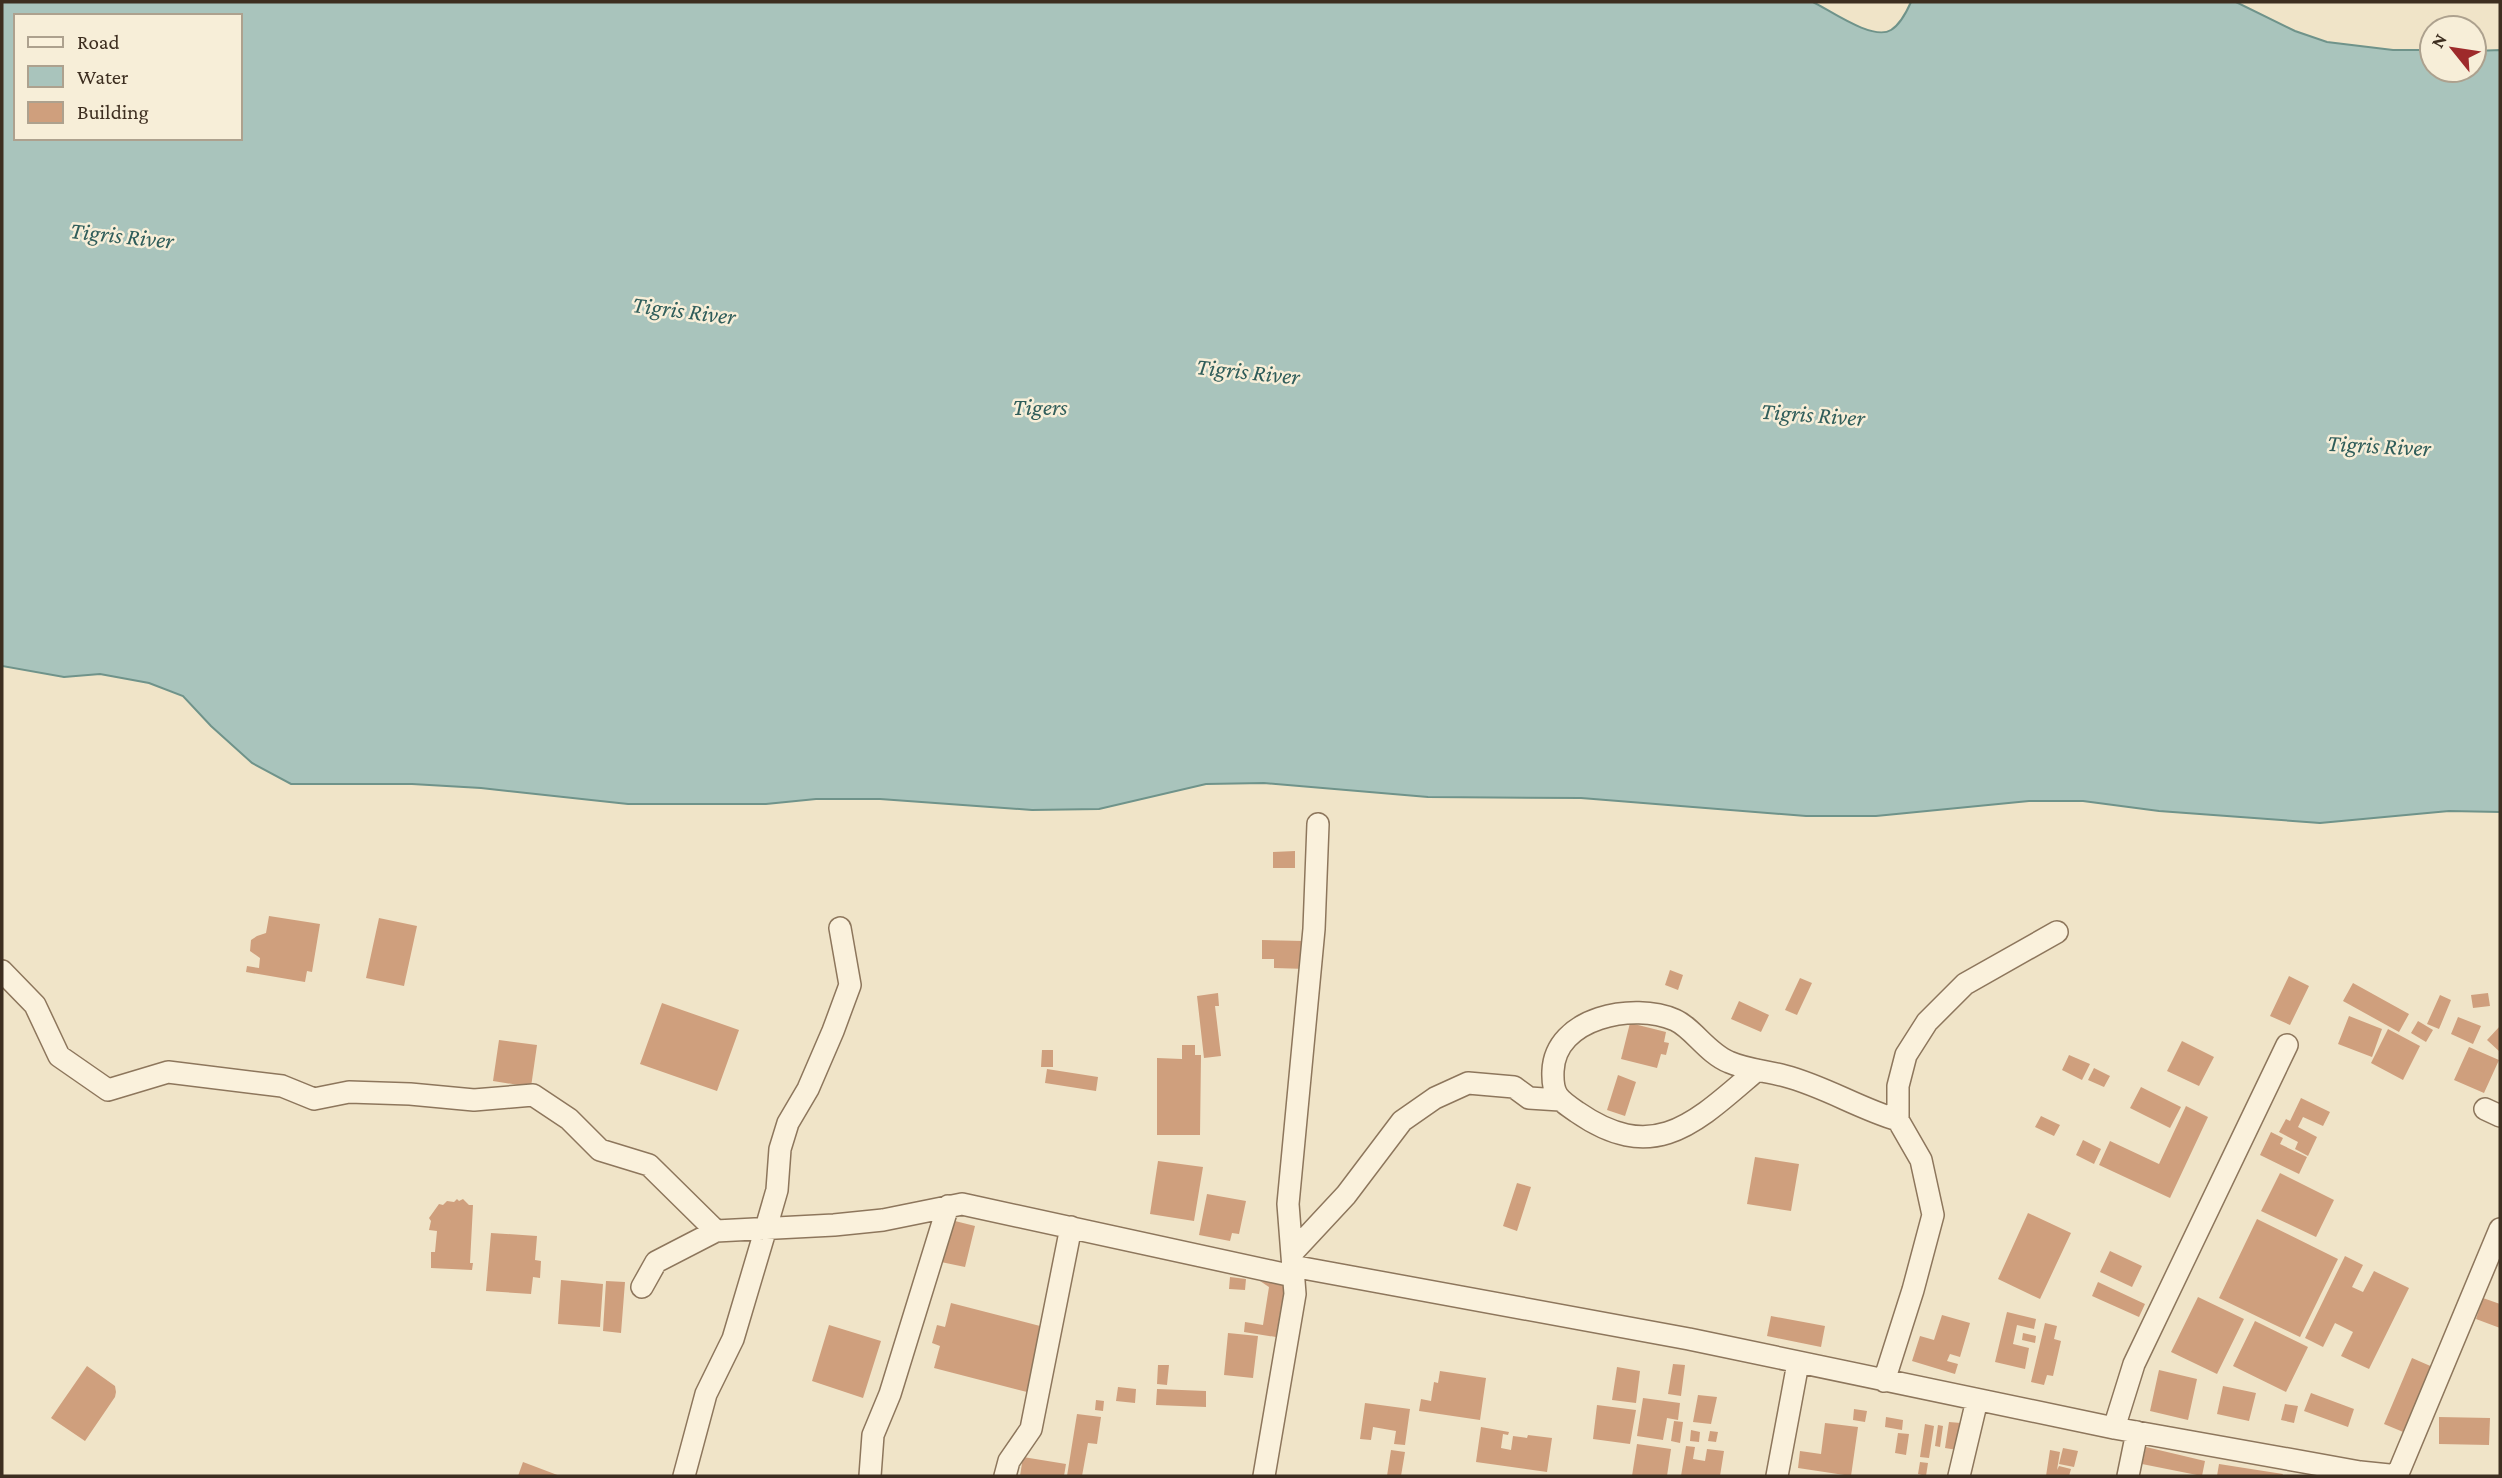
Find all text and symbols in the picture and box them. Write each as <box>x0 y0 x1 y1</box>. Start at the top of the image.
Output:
legend <box>14 14 242 140</box>
north arrow <box>2418 14 2488 84</box>
text: Road <box>77 30 120 54</box>
text: N <box>2426 30 2451 52</box>
text: Water <box>77 65 129 89</box>
text: Building <box>77 100 149 124</box>
water label: Tigris River <box>69 216 176 254</box>
water label: Tigris River <box>631 290 738 330</box>
water label: Tigris River <box>1195 352 1302 390</box>
water label: Tigers <box>1013 393 1068 420</box>
water label: Tigris River <box>1760 397 1866 431</box>
water label: Tigris River <box>2326 429 2432 461</box>

